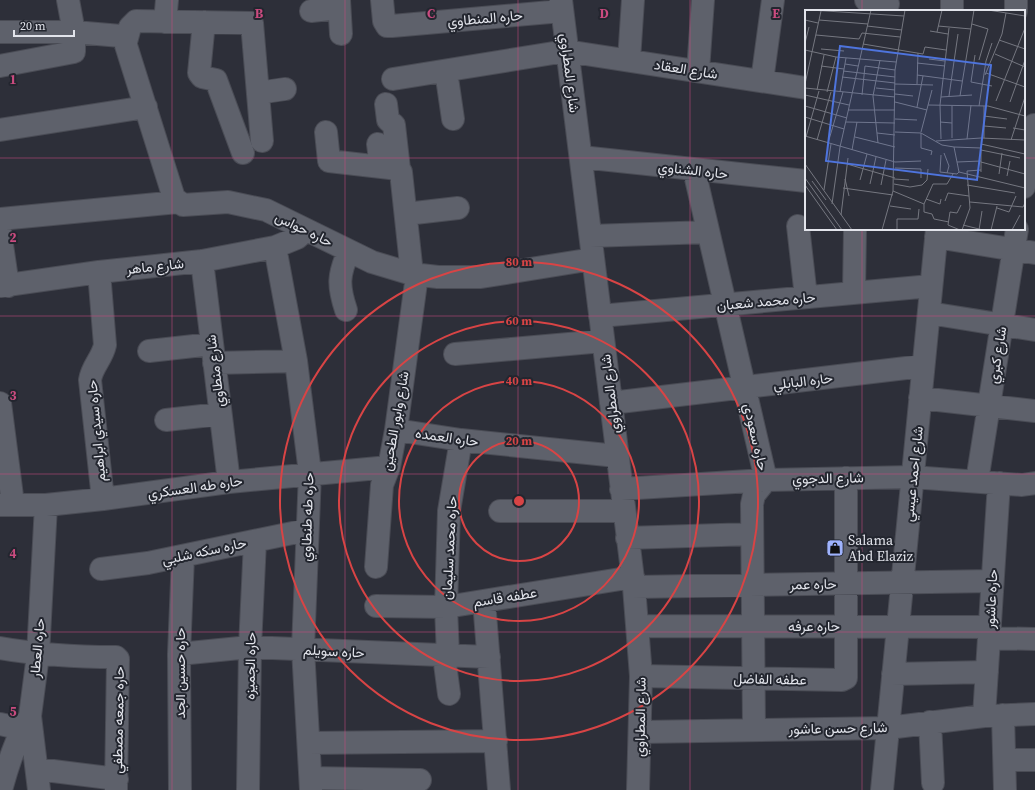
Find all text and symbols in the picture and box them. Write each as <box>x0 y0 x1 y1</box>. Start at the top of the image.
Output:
text: B <box>255 5 264 22</box>
text: C <box>427 5 435 22</box>
street label: حاره المنطاوي <box>446 5 524 33</box>
text: D <box>599 5 609 22</box>
text: E <box>772 5 780 22</box>
inset map <box>805 10 1025 230</box>
scale bar <box>14 12 74 38</box>
text: 20 m <box>20 18 46 34</box>
street label: شارع المطراوي <box>553 32 585 114</box>
street label: شارع العقاد <box>653 54 719 85</box>
text: 1 <box>9 71 17 88</box>
street label: حاره الشناوي <box>657 156 729 186</box>
street label: حاره حواس <box>272 206 336 252</box>
text: 2 <box>9 229 17 246</box>
street label: شارع ماهر <box>124 253 185 280</box>
text: 80 m <box>506 254 532 270</box>
street label: حاره محمد شعبان <box>716 287 816 315</box>
text: 60 m <box>506 313 532 329</box>
street label: شارع كبري <box>983 325 1013 385</box>
street label: شارع منطاوي <box>201 333 231 408</box>
street label: شارع المطراوي <box>595 353 627 435</box>
street label: حاره البابلي <box>772 367 834 397</box>
street label: شارع وابور الطحين <box>376 369 415 473</box>
text: 40 m <box>506 373 532 389</box>
street label: حاره سيدي ابراهيم <box>82 379 112 483</box>
text: 3 <box>9 387 17 404</box>
street label: حاره سعودي <box>737 401 773 473</box>
street label: حاره العمده <box>414 423 480 451</box>
street label: شارع احمد عيسي <box>898 425 930 523</box>
text: 20 m <box>506 433 532 449</box>
street label: شارع الدجوي <box>792 467 864 491</box>
street label: حاره طه العسكري <box>146 470 244 506</box>
street label: حاره طه طنطاوي <box>295 472 321 562</box>
centre of rings <box>512 494 526 508</box>
street label: حاره محمد سليمان <box>436 496 462 600</box>
place label: Salama Abd Elaziz <box>848 530 914 566</box>
street label: حاره سكه شلبي <box>160 532 249 572</box>
shop icon: Salama Abd Elaziz <box>825 538 845 558</box>
text: 4 <box>9 545 17 562</box>
street label: حاره عاشور <box>979 569 1003 630</box>
street label: حاره عمر <box>788 574 837 594</box>
street label: عطفه قاسم <box>472 582 538 612</box>
street label: حاره عرفه <box>788 616 840 636</box>
street label: حاره العطار <box>24 617 50 680</box>
street label: حاره حسين الجد <box>170 628 190 718</box>
street label: حاره الجميزه <box>239 632 261 700</box>
street label: حاره سويلم <box>303 639 365 663</box>
street label: حاره جمعه مصطفي <box>107 666 131 774</box>
street label: عطفه الفاضل <box>733 668 807 690</box>
street label: شارع المطراوي <box>629 677 653 757</box>
text: 5 <box>9 703 17 720</box>
street label: شارع حسن عاشور <box>787 717 888 740</box>

